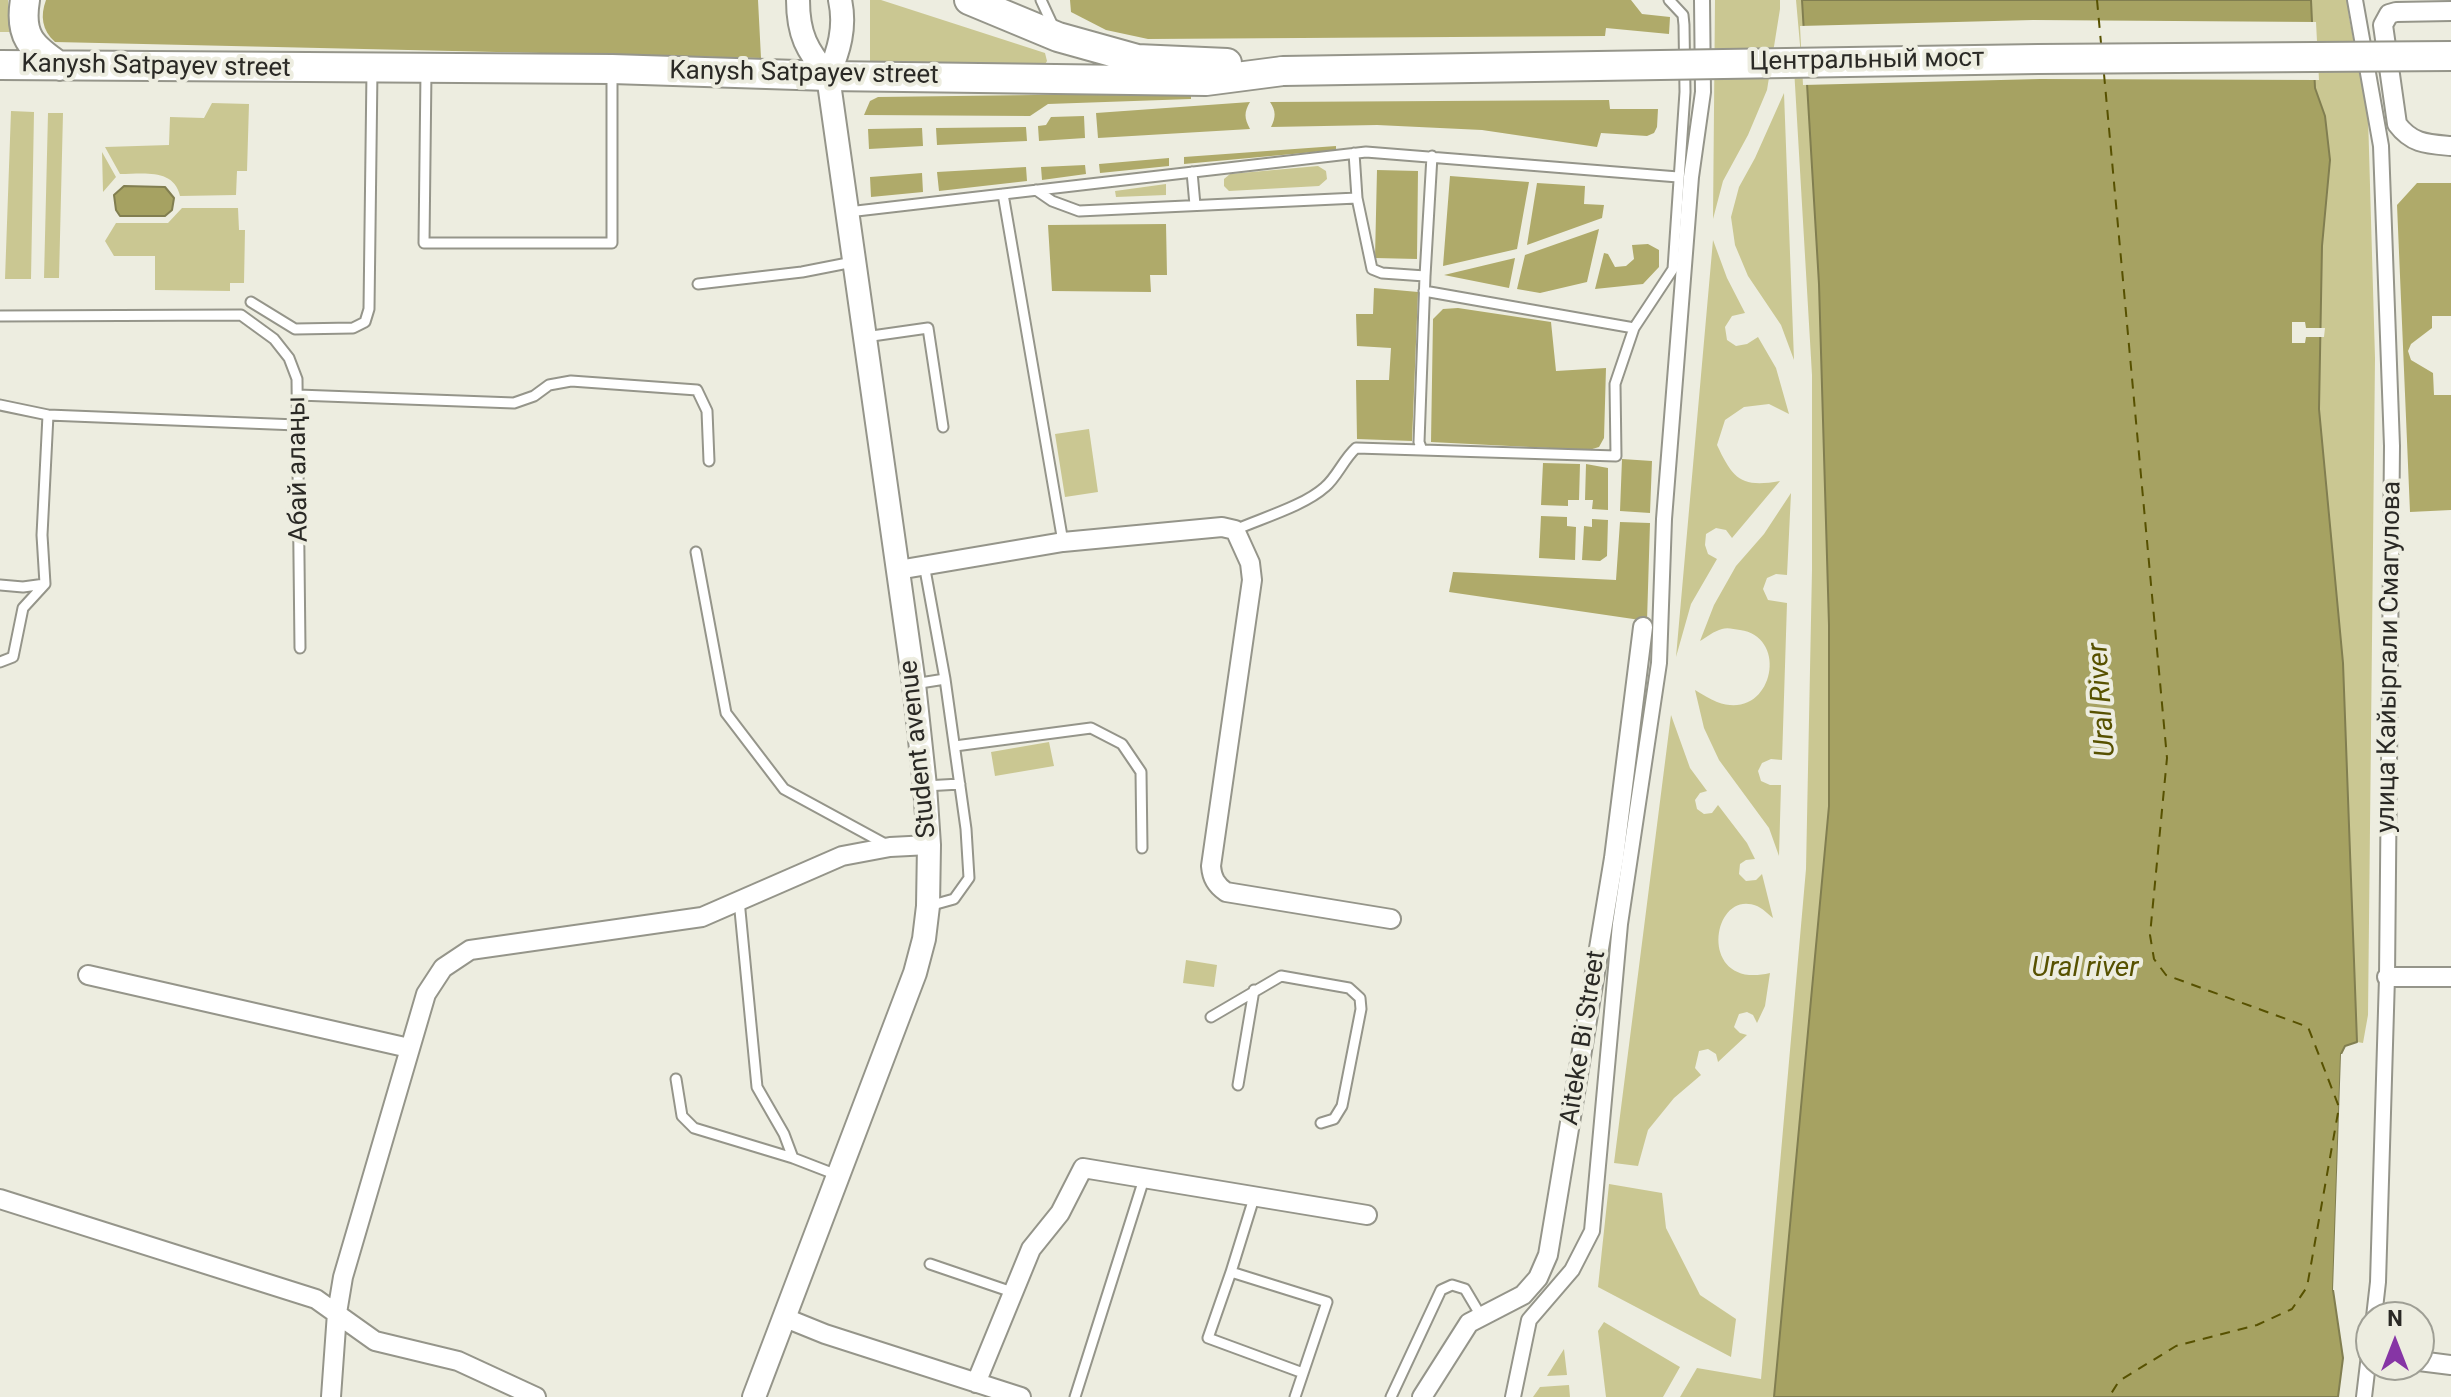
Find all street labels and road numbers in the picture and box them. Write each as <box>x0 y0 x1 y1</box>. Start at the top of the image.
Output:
street label: Центральный мост <box>1749 43 1985 79</box>
street label: Kanysh Satpayev street <box>21 49 291 85</box>
street label: Kanysh Satpayev street <box>669 56 939 92</box>
street label: Абай алаңы <box>282 396 316 542</box>
street label: улица Кайыргали Смагулова <box>2371 481 2409 833</box>
street label: Student avenue <box>894 659 944 839</box>
street label: Aiteke Bi Street <box>1555 948 1613 1128</box>

